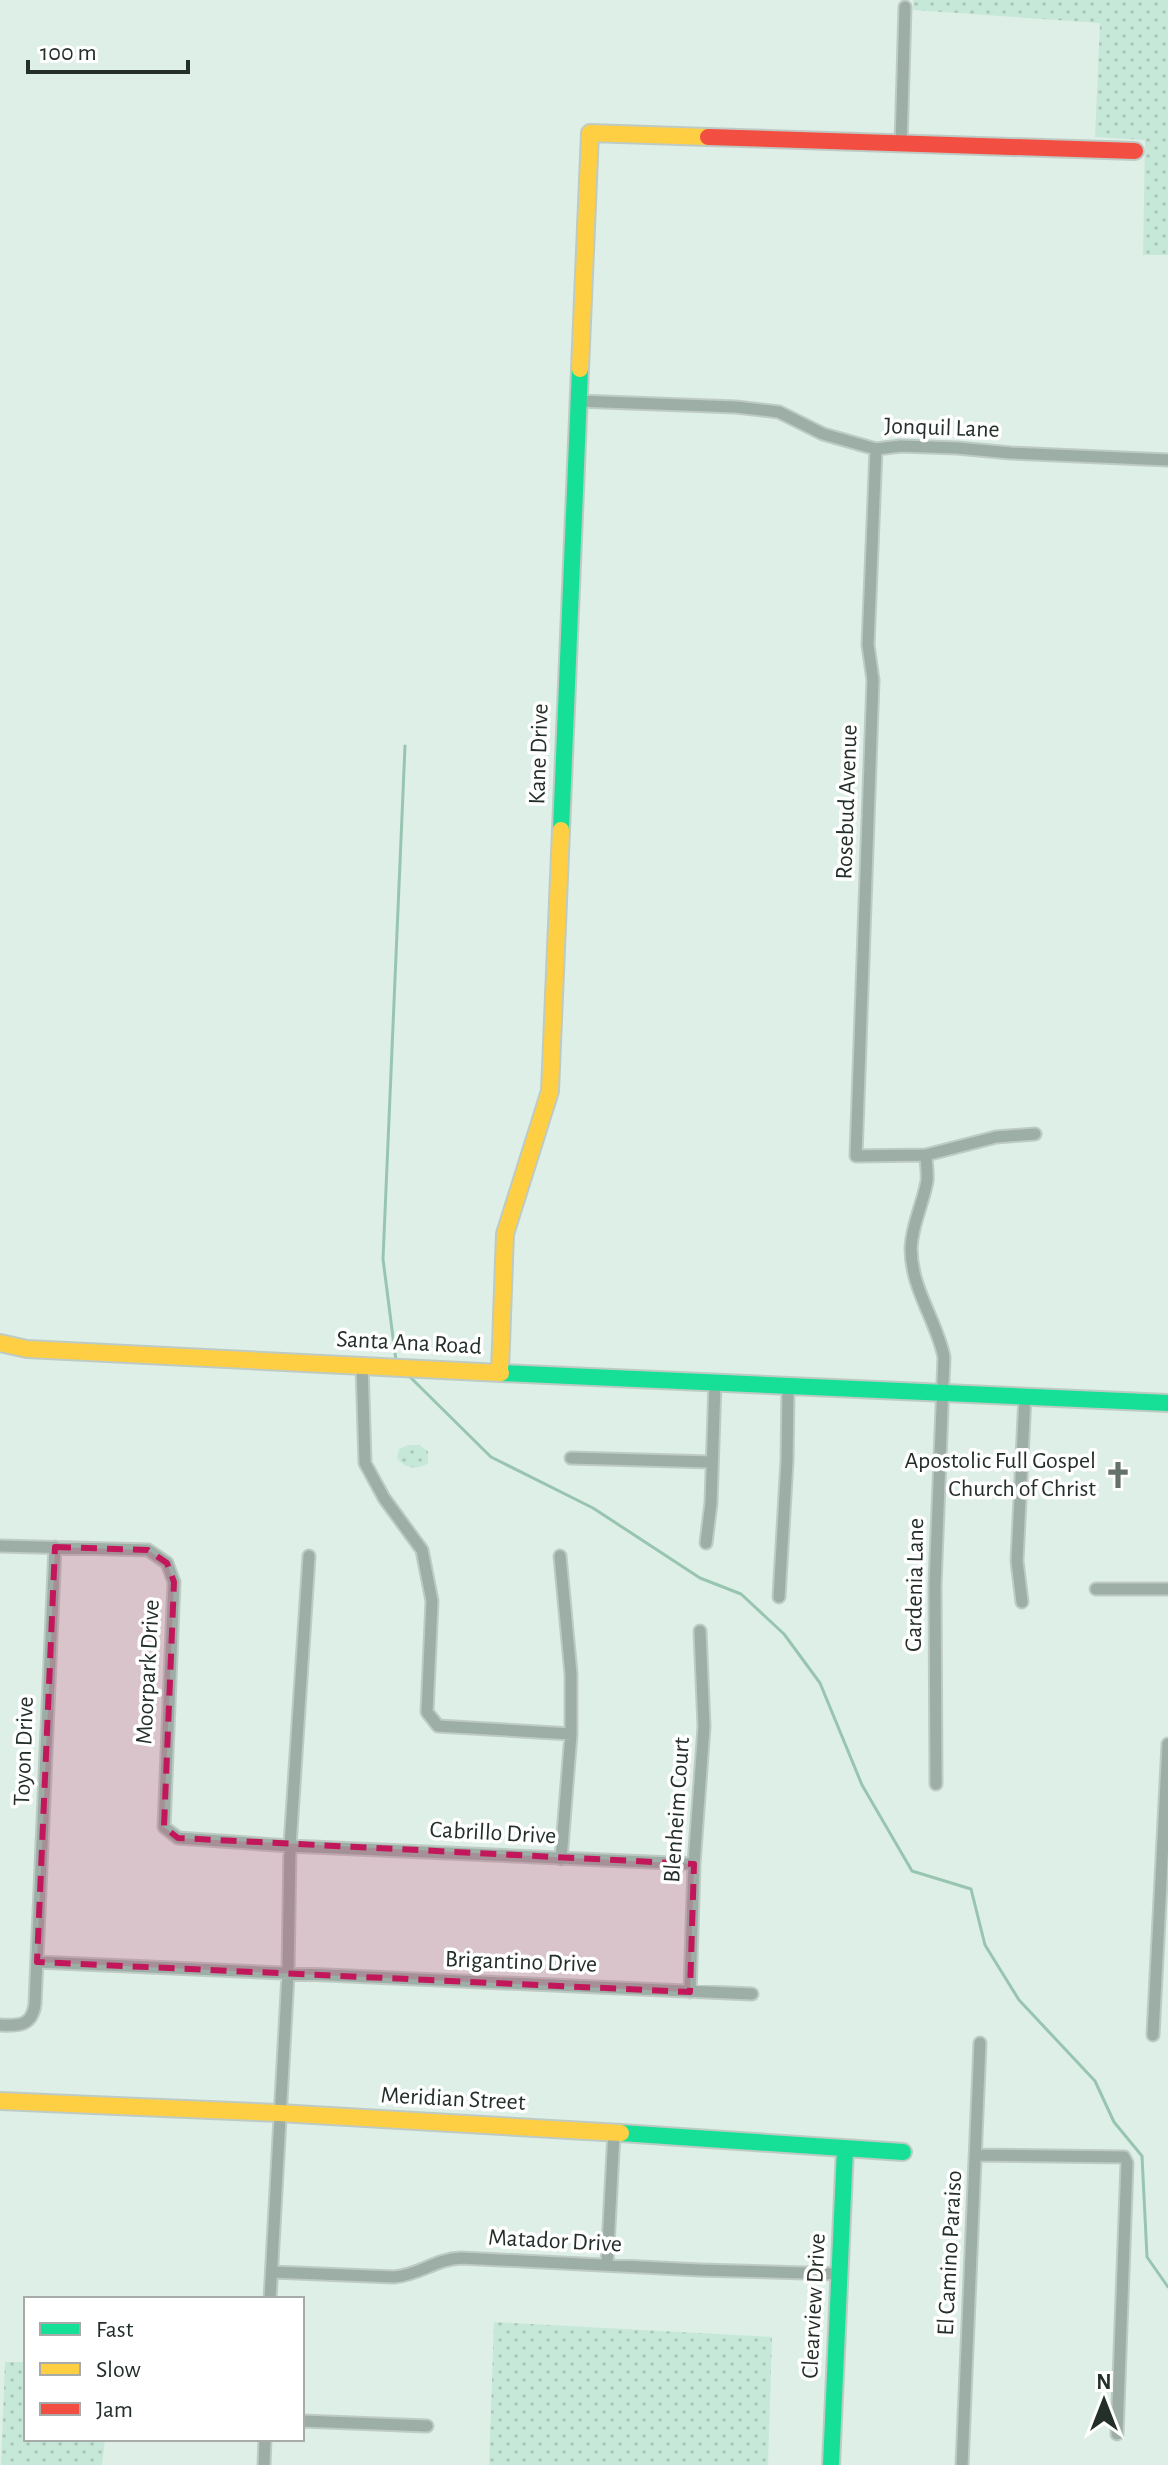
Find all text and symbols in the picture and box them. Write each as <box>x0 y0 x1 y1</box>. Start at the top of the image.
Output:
scale bar <box>28 24 188 74</box>
text: 100 m <box>40 41 97 65</box>
street label: Jonquil Lane <box>884 414 1000 442</box>
street label: Kane Drive <box>525 703 553 805</box>
street label: Rosebud Avenue <box>832 724 862 880</box>
street label: Santa Ana Road <box>336 1327 482 1359</box>
place label: Apostolic Full Gospel Church of Christ <box>905 1449 1096 1501</box>
church icon: Apostolic Full Gospel Church of Christ <box>1103 1460 1133 1490</box>
street label: Gardenia Lane <box>902 1518 928 1652</box>
street label: Moorpark Drive <box>132 1599 164 1745</box>
street label: Toyon Drive <box>10 1696 38 1806</box>
street label: Blenheim Court <box>660 1736 694 1884</box>
street label: Cabrillo Drive <box>429 1818 557 1848</box>
street label: Brigantino Drive <box>444 1947 598 1977</box>
street label: Meridian Street <box>380 2083 526 2115</box>
street label: El Camino Paraiso <box>934 2170 966 2336</box>
street label: Matador Drive <box>487 2226 623 2256</box>
street label: Clearview Drive <box>798 2233 830 2379</box>
legend <box>24 2297 304 2441</box>
text: Fast <box>96 2318 134 2342</box>
text: Slow <box>96 2358 141 2382</box>
north arrow <box>1064 2361 1144 2441</box>
text: N <box>1096 2371 1112 2393</box>
text: Jam <box>96 2398 133 2422</box>

